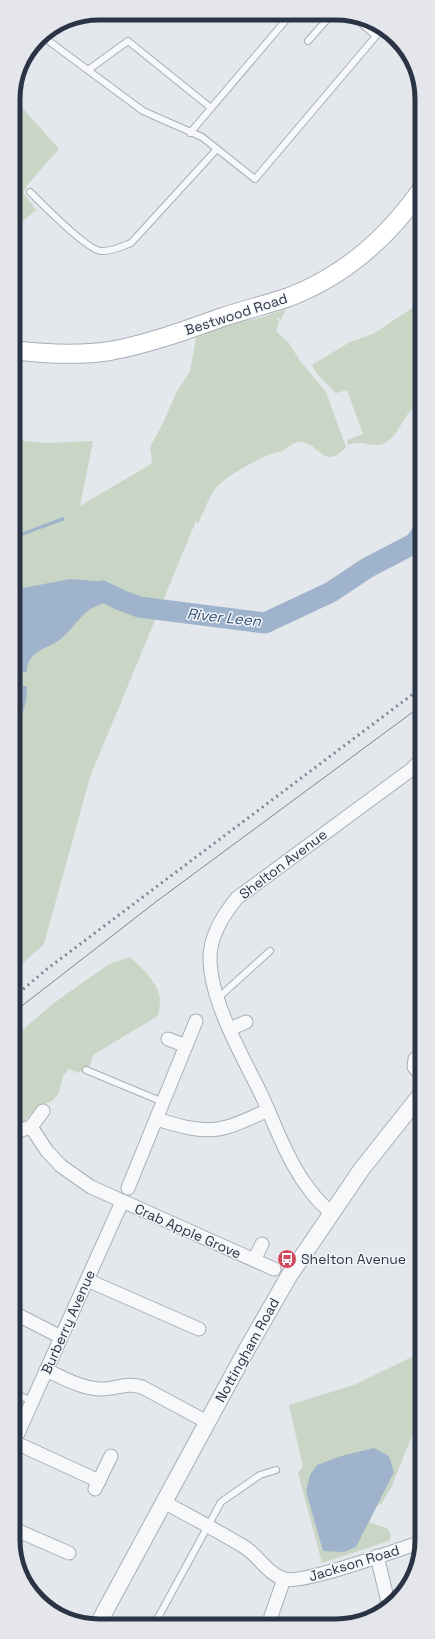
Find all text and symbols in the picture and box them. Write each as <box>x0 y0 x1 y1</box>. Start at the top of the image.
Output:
street label: Bestwood Road <box>183 289 289 339</box>
water label: River Leen <box>186 604 263 630</box>
street label: Shelton Avenue <box>236 825 330 903</box>
street label: Crab Apple Grove <box>132 1199 244 1263</box>
bus stop icon: Shelton Avenue <box>276 1248 298 1270</box>
place label: Shelton Avenue <box>301 1250 406 1268</box>
street label: Burberry Avenue <box>37 1267 99 1377</box>
street label: Nottingham Road <box>211 1295 283 1405</box>
street label: Jackson Road <box>306 1541 402 1585</box>

